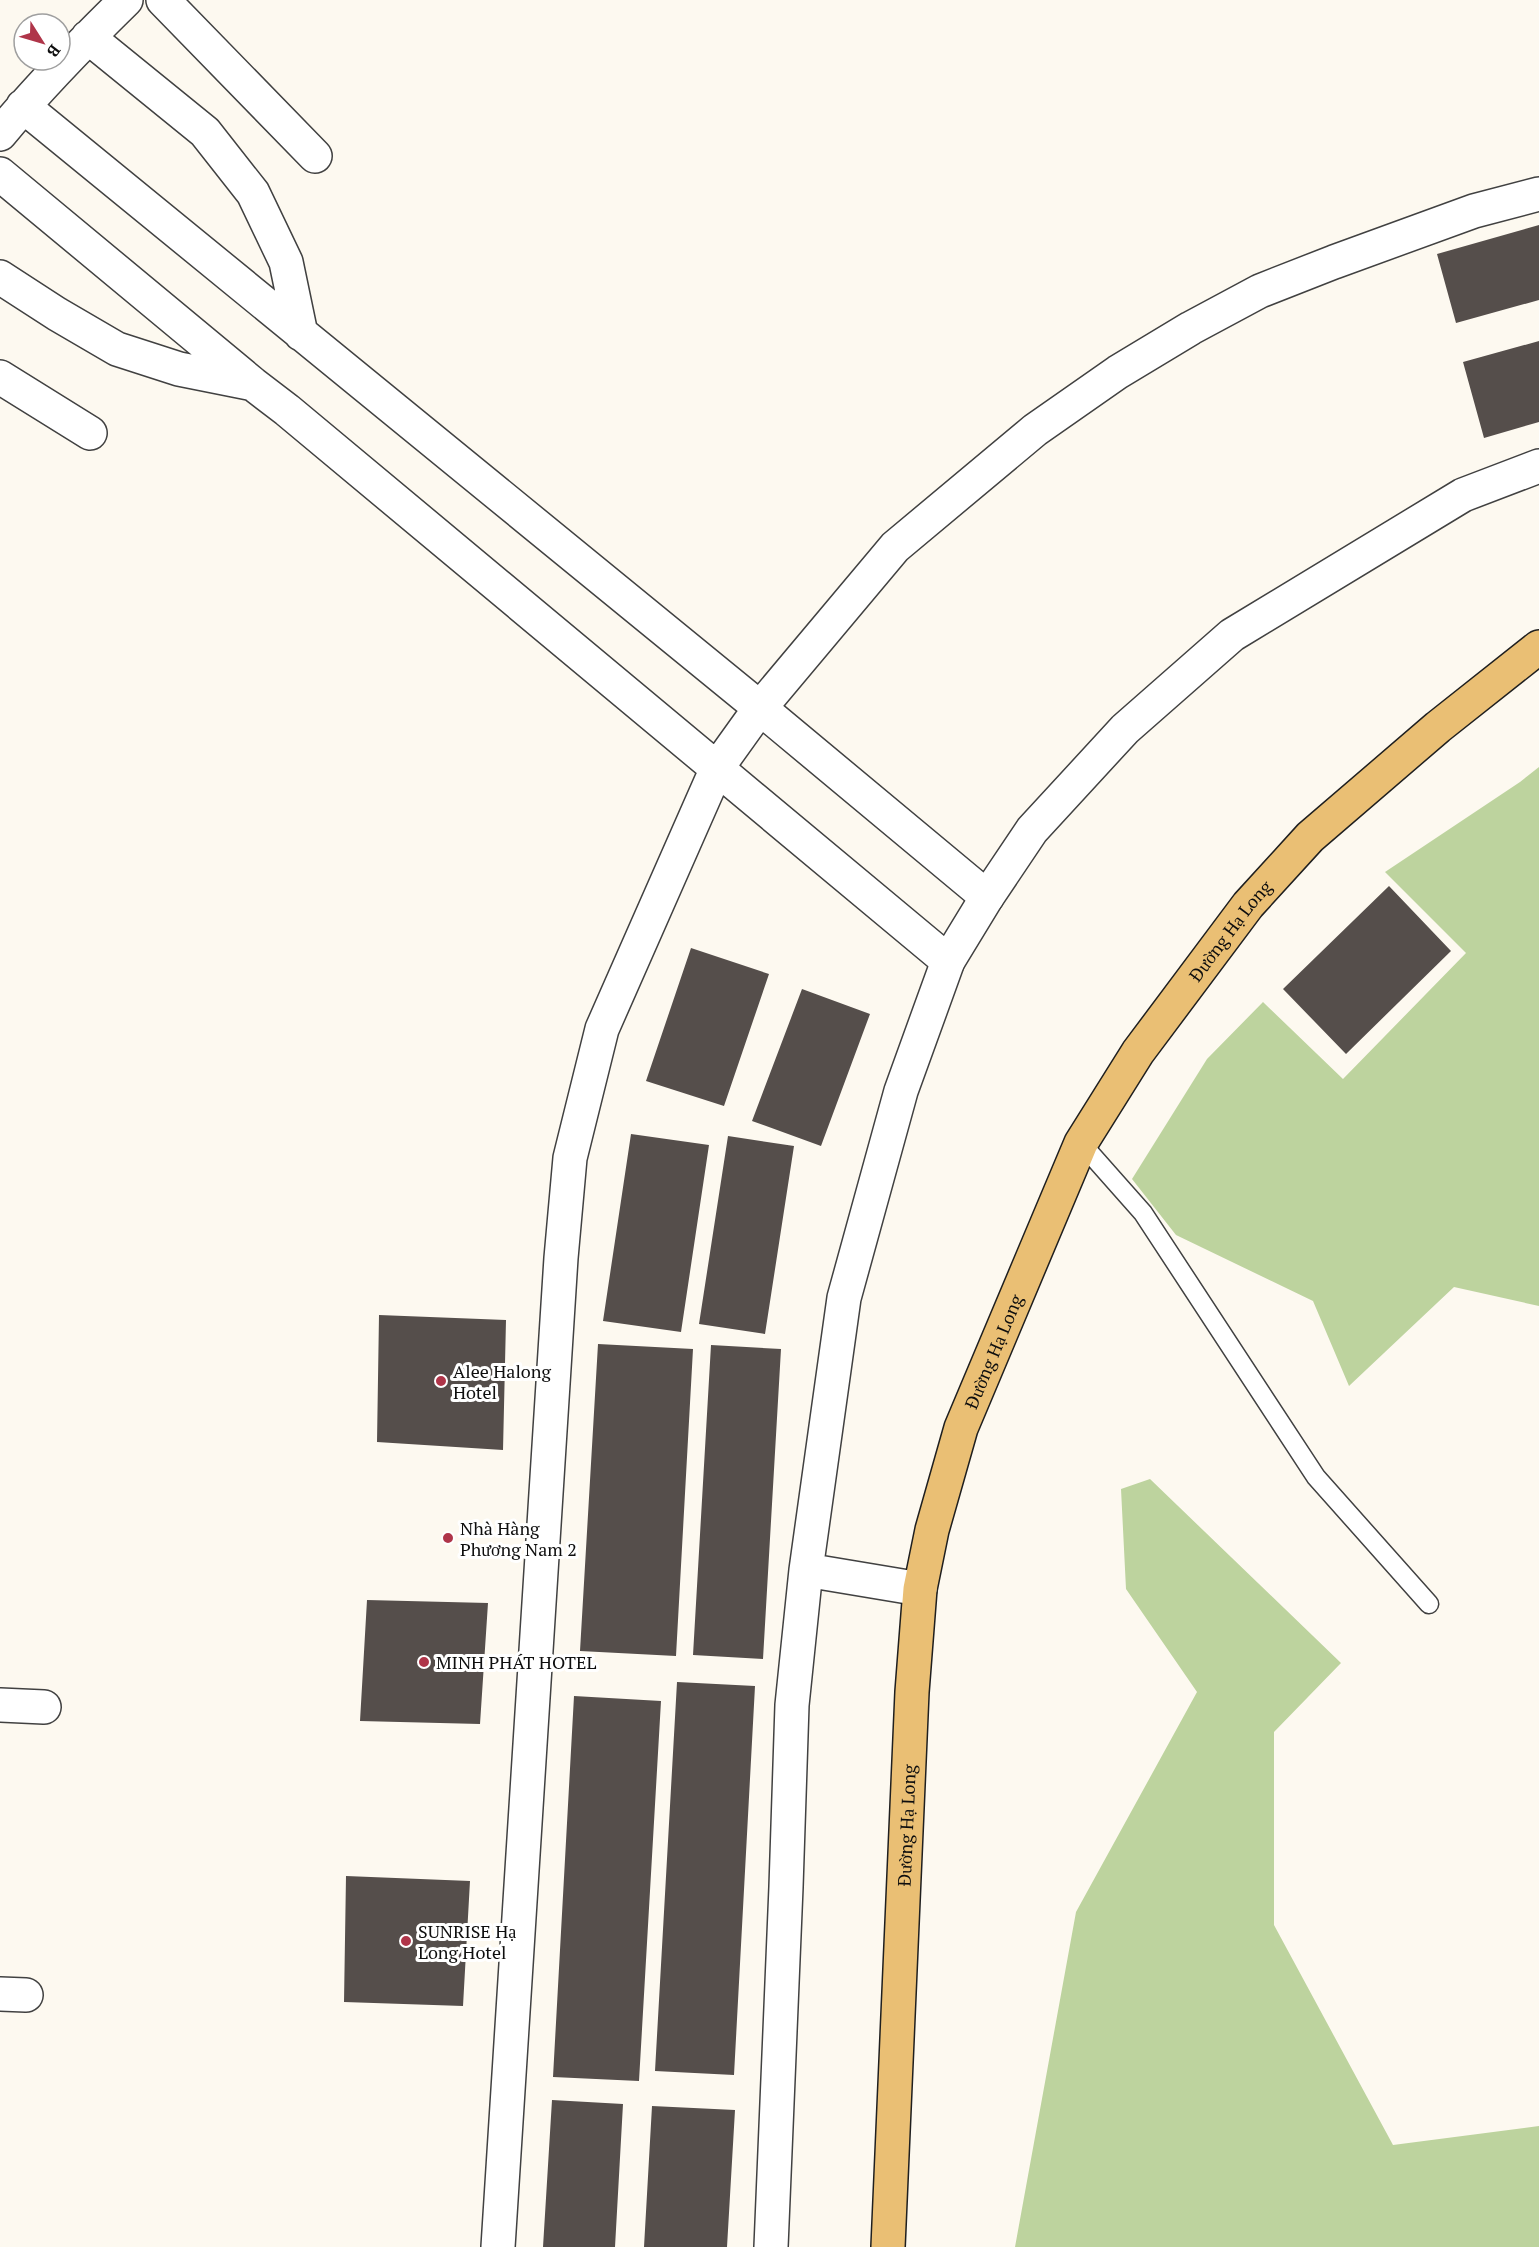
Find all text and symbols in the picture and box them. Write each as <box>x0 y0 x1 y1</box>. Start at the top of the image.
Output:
north arrow <box>12 12 72 72</box>
text: B <box>42 40 66 62</box>
street label: Đường Hạ Long <box>1183 875 1277 986</box>
street label: Đường Hạ Long <box>958 1290 1028 1413</box>
place label: Alee Halong Hotel <box>453 1359 551 1404</box>
marker: Alee Halong Hotel <box>434 1374 448 1388</box>
place label: Nhà Hàng Phương Nam 2 <box>460 1516 577 1561</box>
marker: Nhà Hàng Phương Nam 2 <box>441 1531 455 1545</box>
place label: MINH PHÁT HOTEL <box>436 1650 596 1674</box>
marker: MINH PHÁT HOTEL <box>417 1655 431 1669</box>
street label: Đường Hạ Long <box>892 1763 921 1887</box>
place label: SUNRISE Hạ Long Hotel <box>418 1919 516 1964</box>
marker: SUNRISE Hạ Long Hotel <box>399 1934 413 1948</box>

